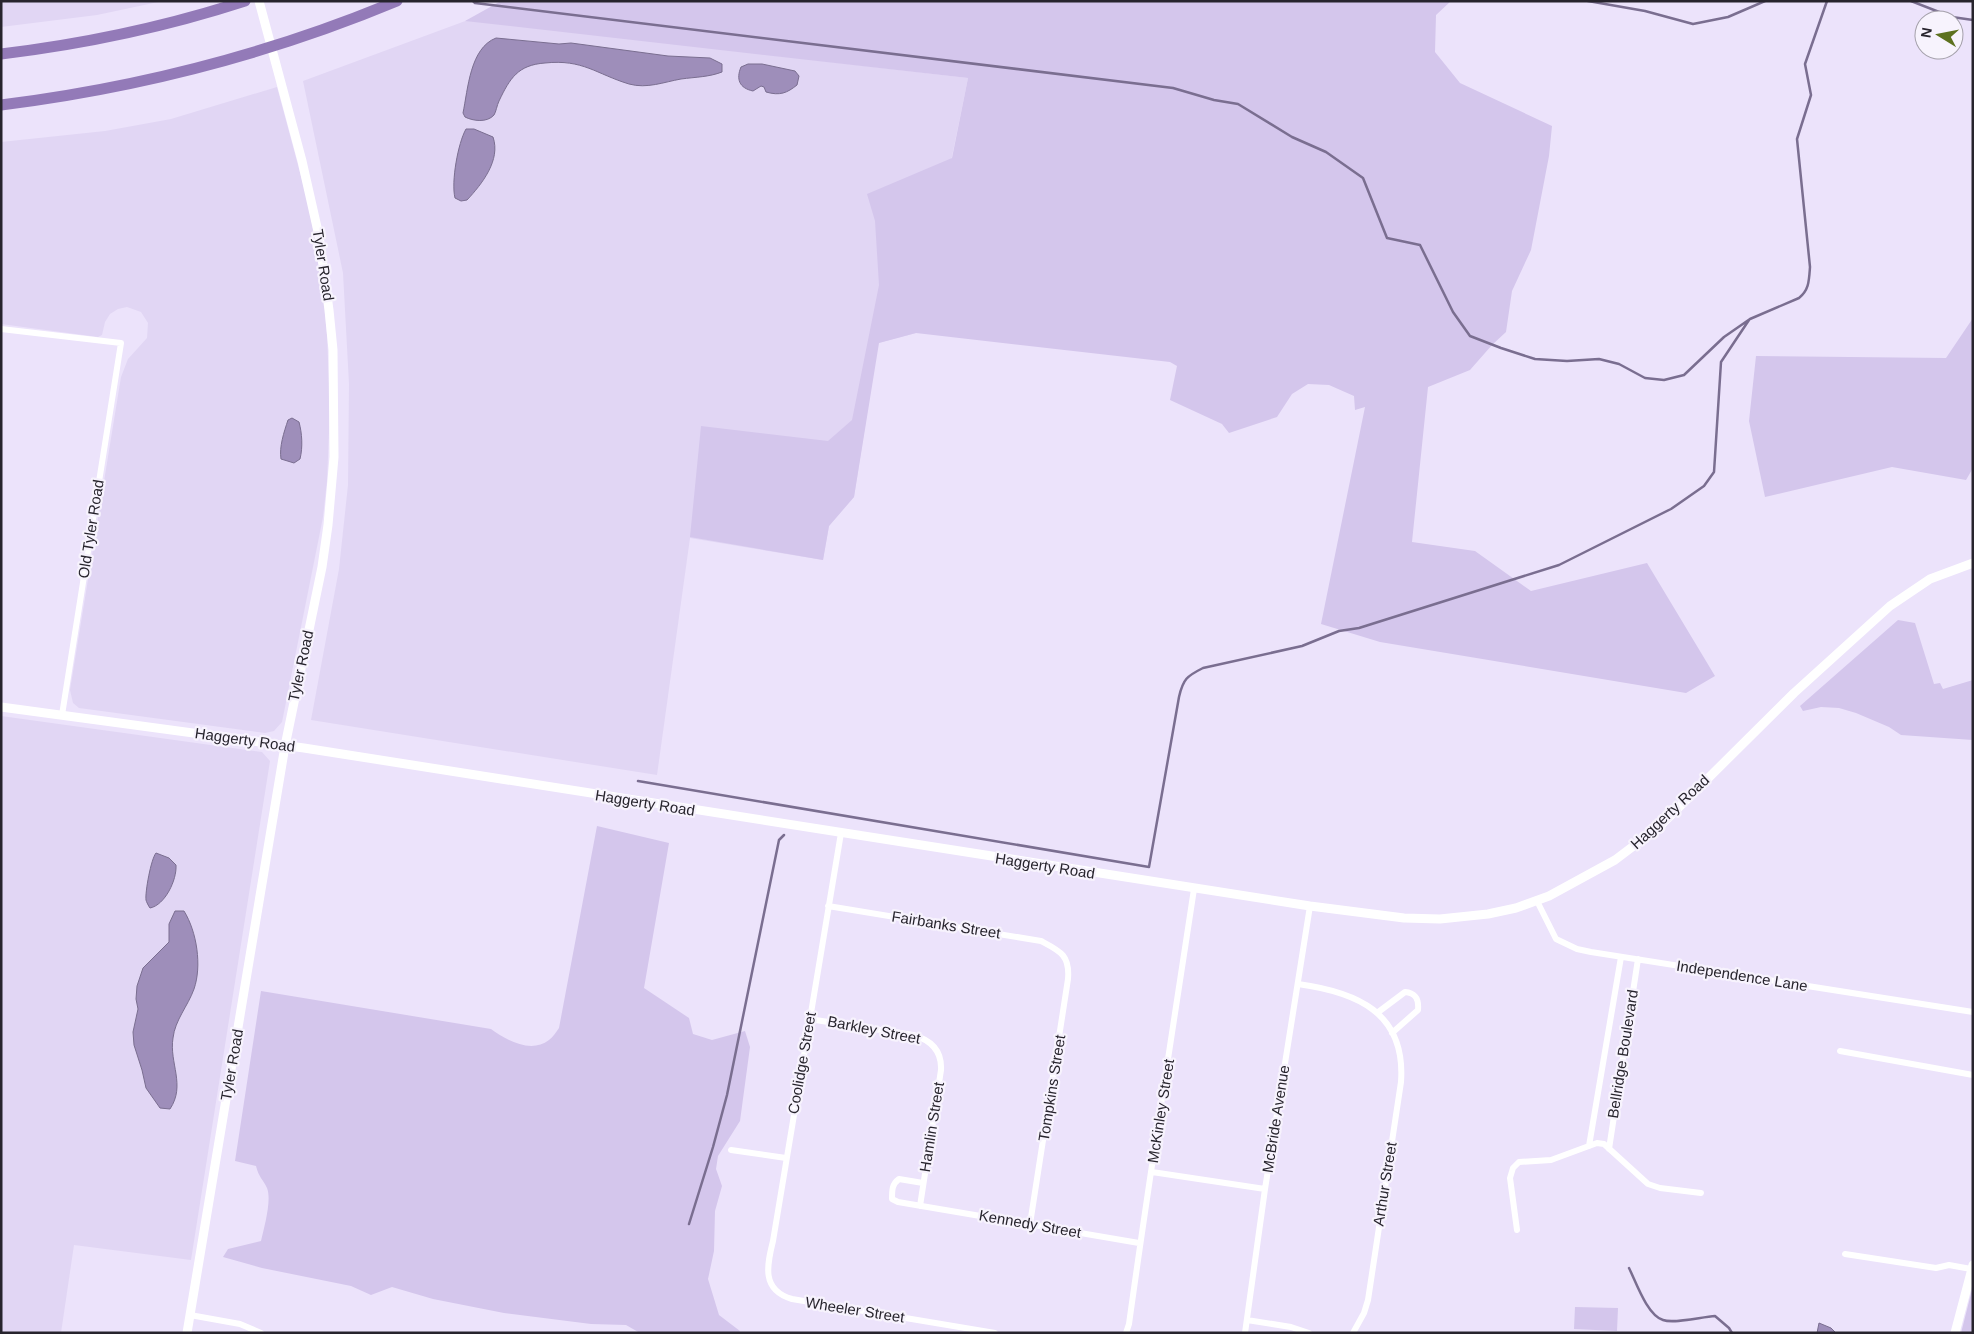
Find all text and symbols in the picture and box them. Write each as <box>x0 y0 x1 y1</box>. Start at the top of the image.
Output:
north arrow <box>1914 10 1964 60</box>
text: N <box>1917 26 1935 39</box>
street label: Tyler Road <box>309 228 338 302</box>
street label: Old Tyler Road <box>74 478 107 580</box>
street label: Tyler Road <box>285 629 316 703</box>
street label: Haggerty Road <box>194 724 296 755</box>
street label: Haggerty Road <box>1627 771 1712 852</box>
street label: Haggerty Road <box>594 786 696 819</box>
street label: Haggerty Road <box>994 849 1096 882</box>
street label: Fairbanks Street <box>890 908 1003 942</box>
street label: Independence Lane <box>1675 957 1809 994</box>
street label: Bellridge Boulevard <box>1604 988 1641 1119</box>
street label: Coolidge Street <box>784 1010 819 1115</box>
street label: Barkley Street <box>826 1012 923 1047</box>
street label: Tyler Road <box>217 1028 246 1102</box>
street label: Tompkins Street <box>1035 1033 1068 1142</box>
street label: McKinley Street <box>1144 1057 1177 1164</box>
street label: McBride Avenue <box>1259 1064 1292 1174</box>
street label: Hamlin Street <box>916 1080 947 1173</box>
street label: Arthur Street <box>1369 1140 1400 1227</box>
street label: Kennedy Street <box>978 1206 1083 1241</box>
street label: Wheeler Street <box>804 1293 907 1326</box>

